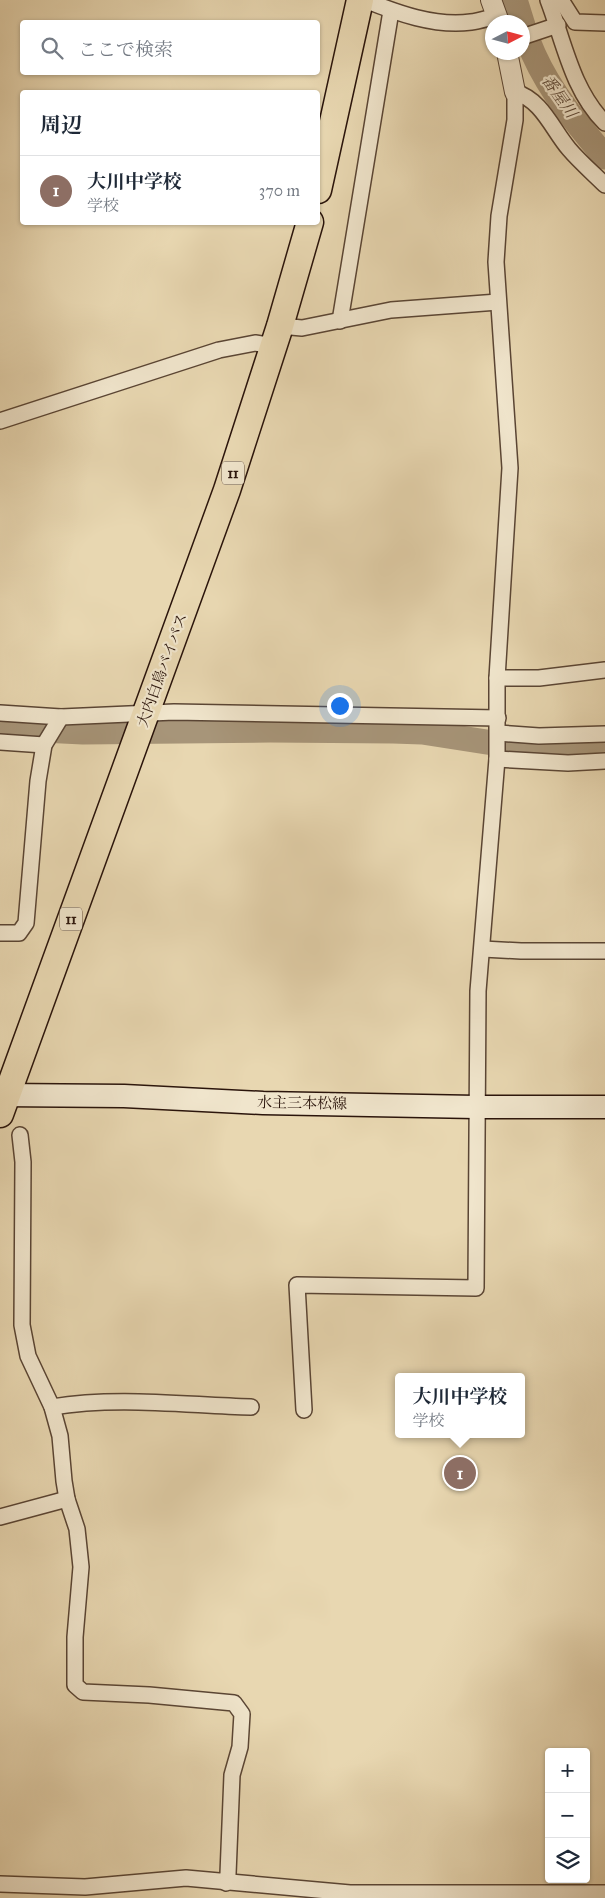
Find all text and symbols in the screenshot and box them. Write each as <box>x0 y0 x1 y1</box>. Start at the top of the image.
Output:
north arrow <box>485 15 530 60</box>
search box <box>20 20 320 75</box>
icon: search <box>38 34 66 62</box>
text: ここで検索 <box>78 38 173 61</box>
water label: 番屋川 <box>538 71 582 123</box>
text: 周辺 <box>40 112 82 138</box>
text: 大川中学校 <box>87 170 182 193</box>
text: 1 <box>53 181 59 200</box>
text: 370 m <box>259 181 300 200</box>
text: 学校 <box>87 196 119 215</box>
road number: 11 <box>222 462 244 484</box>
street label: 大内白鳥バイパス <box>133 611 191 729</box>
your location <box>327 693 353 719</box>
road number: 11 <box>60 908 82 931</box>
street label: 水主三本松線 <box>257 1093 347 1113</box>
popup <box>395 1373 525 1438</box>
text: 大川中学校 <box>412 1385 508 1408</box>
text: 学校 <box>412 1411 445 1430</box>
pin: 1 <box>444 1454 476 1492</box>
map controls <box>545 1748 590 1883</box>
button: + <box>545 1748 590 1793</box>
button: − <box>545 1793 590 1838</box>
button: layers <box>545 1838 590 1883</box>

